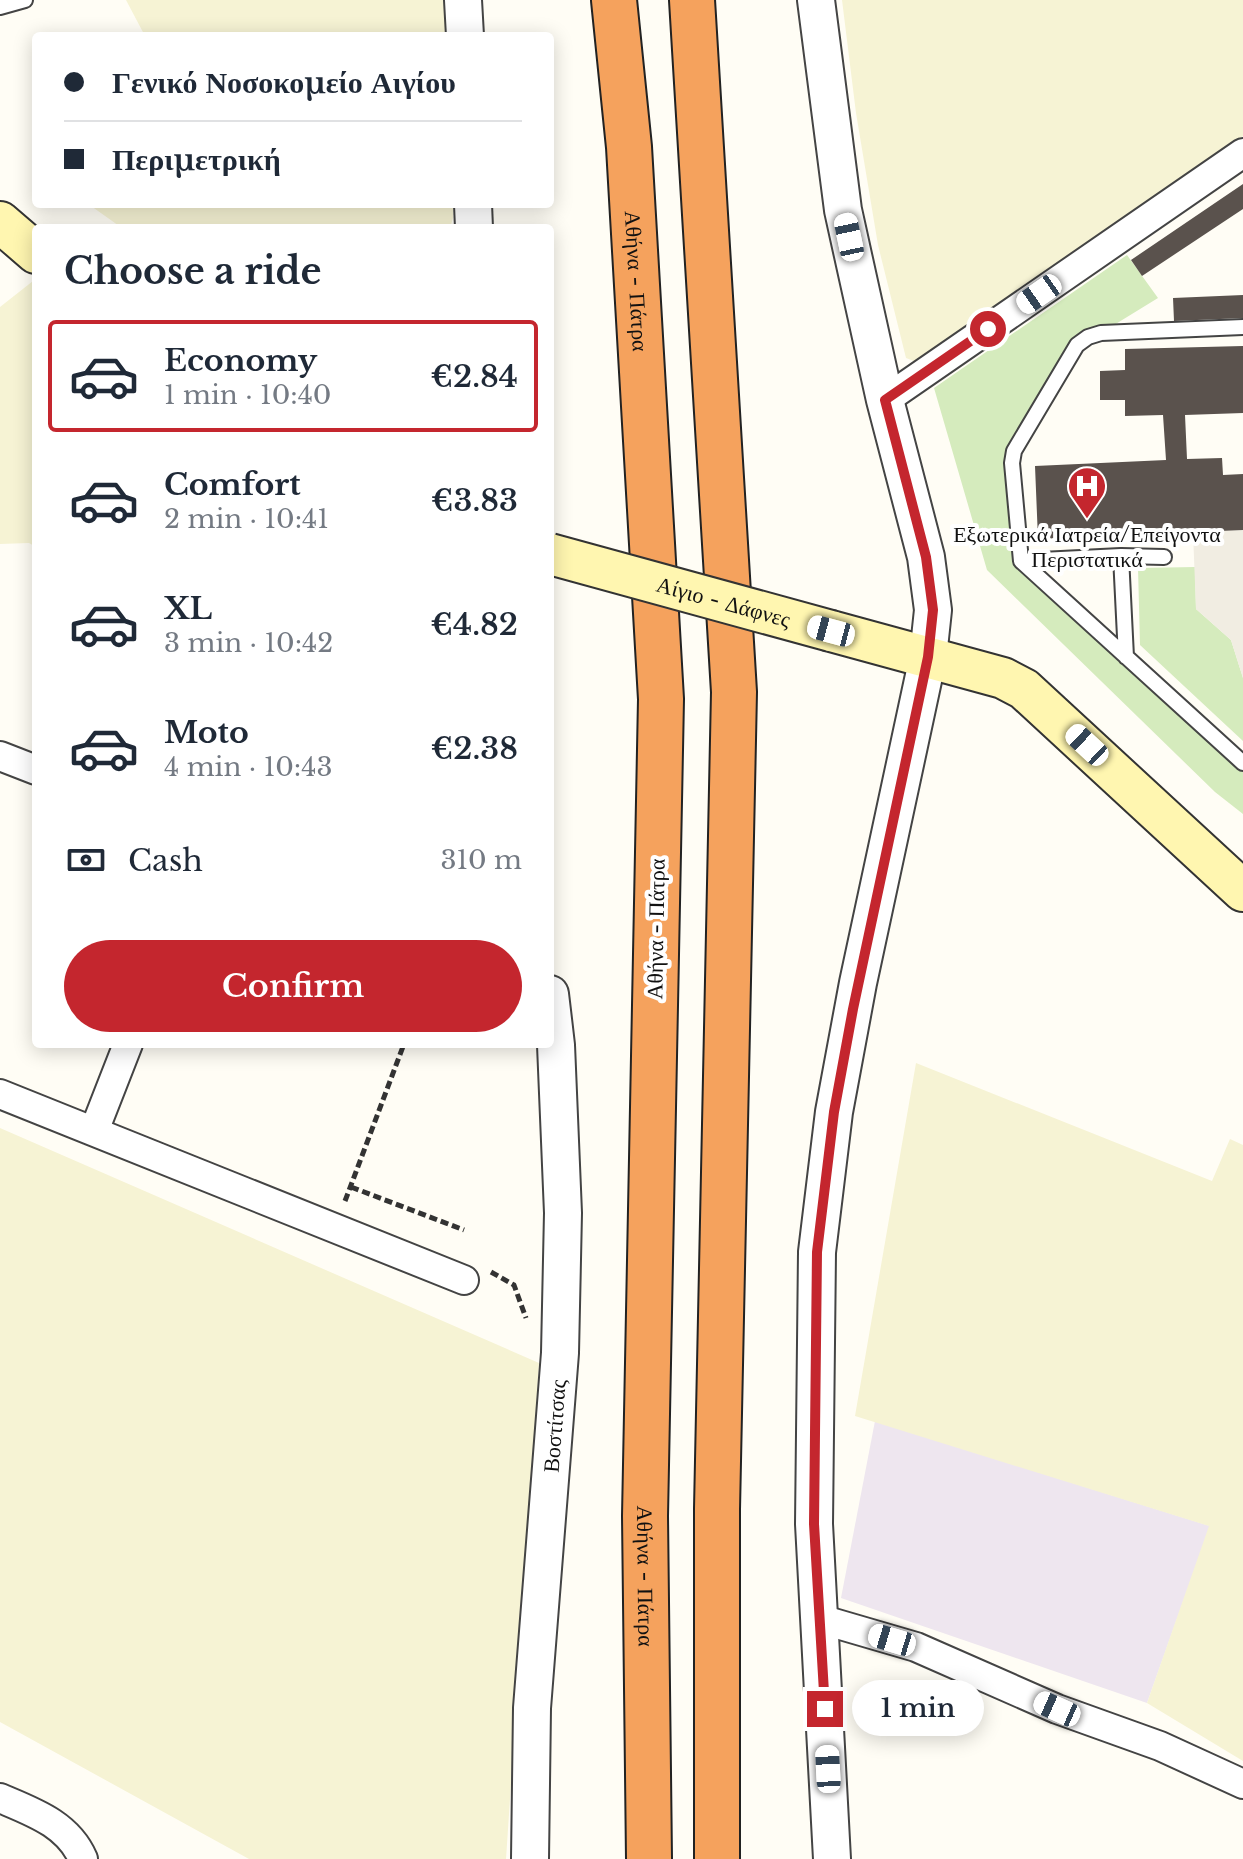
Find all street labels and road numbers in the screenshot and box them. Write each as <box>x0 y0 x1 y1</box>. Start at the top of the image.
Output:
street label: Αθήνα - Πάτρα <box>619 210 654 353</box>
street label: Αίγιο - Δάφνες <box>654 570 794 633</box>
street label: Αθήνα - Πάτρα <box>641 858 671 1000</box>
street label: Βοστίτσας <box>537 1378 571 1473</box>
street label: Αθήνα - Πάτρα <box>631 1505 660 1647</box>

